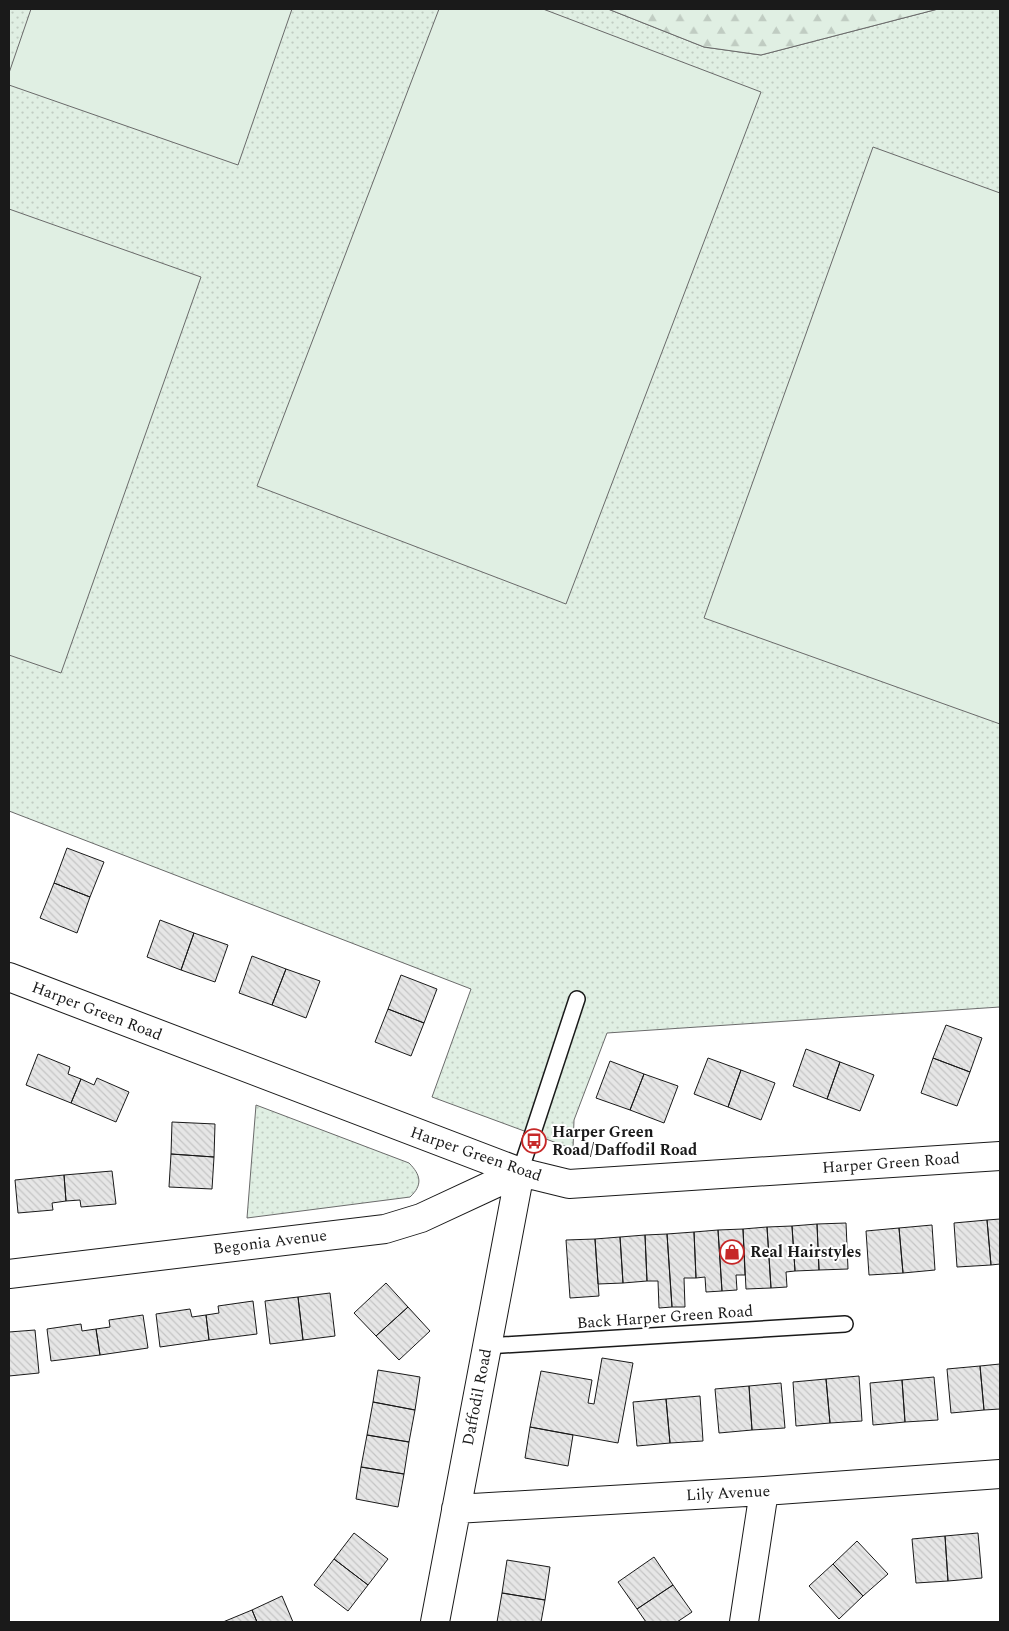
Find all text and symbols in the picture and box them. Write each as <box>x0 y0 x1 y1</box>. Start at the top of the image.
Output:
street label: Harper Green Road <box>28 975 166 1047</box>
street label: Harper Green Road <box>407 1120 545 1188</box>
place label: Harper Green Road/Daffodil Road <box>552 1120 697 1162</box>
bus stop icon: Harper Green Road/Daffodil Road <box>521 1128 547 1154</box>
street label: Harper Green Road <box>821 1146 961 1180</box>
street label: Begonia Avenue <box>212 1223 328 1261</box>
shop icon: Real Hairstyles <box>719 1239 745 1265</box>
place label: Real Hairstyles <box>750 1240 862 1264</box>
street label: Back Harper Green Road <box>576 1299 754 1335</box>
street label: Daffodil Road <box>456 1346 498 1448</box>
street label: Lily Avenue <box>685 1479 771 1507</box>

